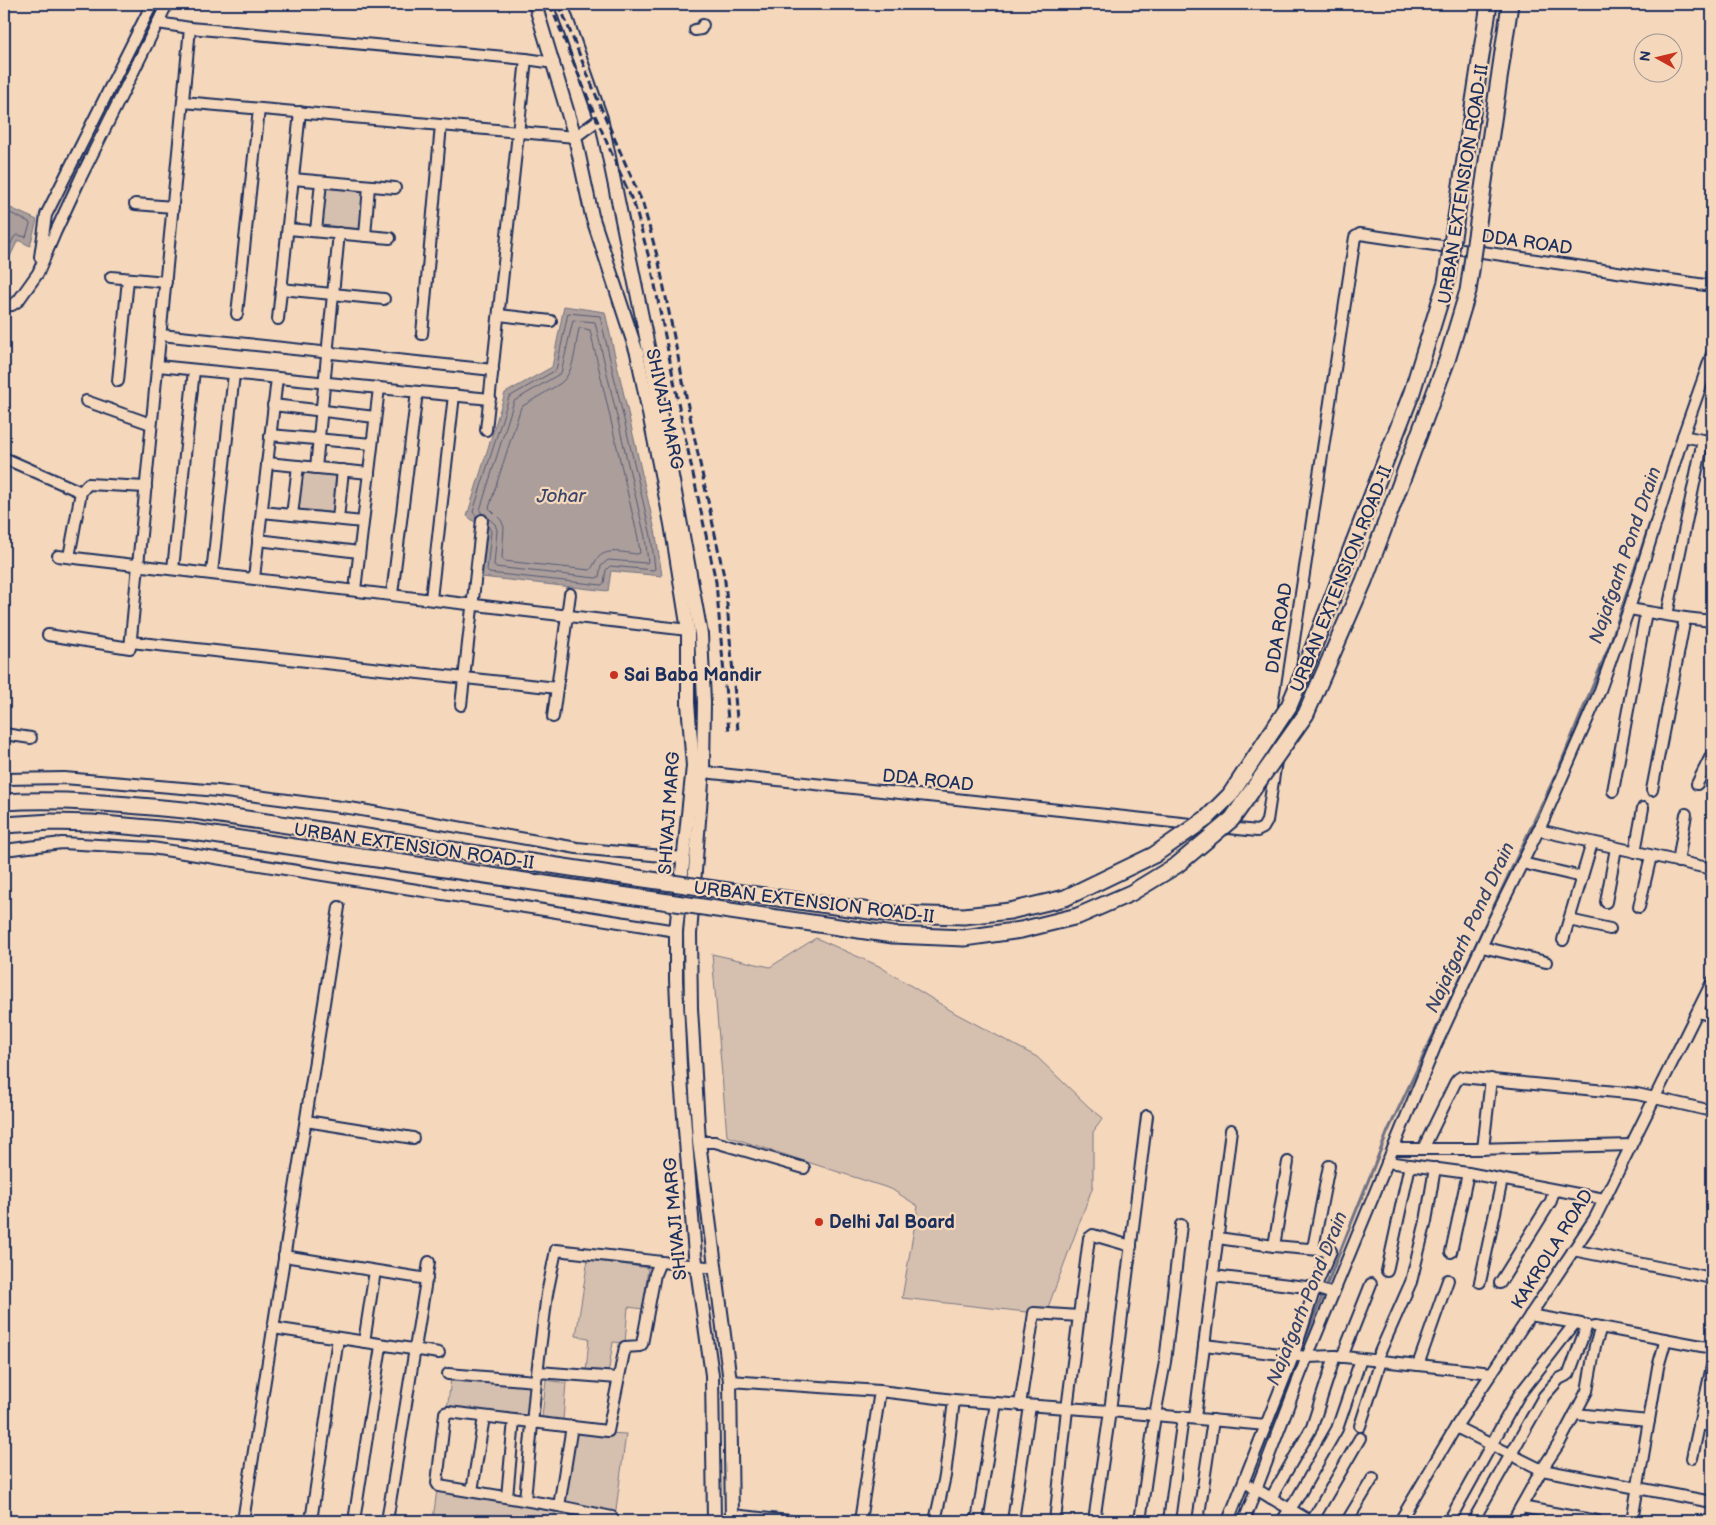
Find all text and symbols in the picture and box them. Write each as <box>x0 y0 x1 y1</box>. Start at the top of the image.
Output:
north arrow <box>1634 32 1684 82</box>
text: N <box>1636 50 1655 63</box>
street label: URBAN EXTENSION ROAD-II <box>1434 63 1493 305</box>
street label: DDA ROAD <box>1480 226 1574 259</box>
street label: SHIVAJI MARG <box>641 347 688 472</box>
street label: URBAN EXTENSION ROAD-II <box>1286 463 1397 695</box>
water label: Najafgarh Pond Drain <box>1584 464 1667 647</box>
water label: Johar <box>536 485 586 508</box>
street label: DDA ROAD <box>1262 581 1297 675</box>
place label: Sai Baba Mandir <box>624 665 762 686</box>
marker: Sai Baba Mandir <box>608 669 620 681</box>
street label: SHIVAJI MARG <box>655 751 684 875</box>
street label: DDA ROAD <box>881 765 975 796</box>
street label: URBAN EXTENSION ROAD-II <box>292 819 535 874</box>
water label: Najafgarh Pond Drain <box>1421 839 1520 1017</box>
street label: URBAN EXTENSION ROAD-II <box>692 877 936 928</box>
street label: SHIVAJI MARG <box>660 1157 691 1281</box>
street label: KAKROLA ROAD <box>1507 1186 1598 1313</box>
water label: Najafgarh Pond Drain <box>1262 1208 1353 1389</box>
place label: Delhi Jal Board <box>829 1212 955 1233</box>
marker: Delhi Jal Board <box>813 1216 825 1228</box>

